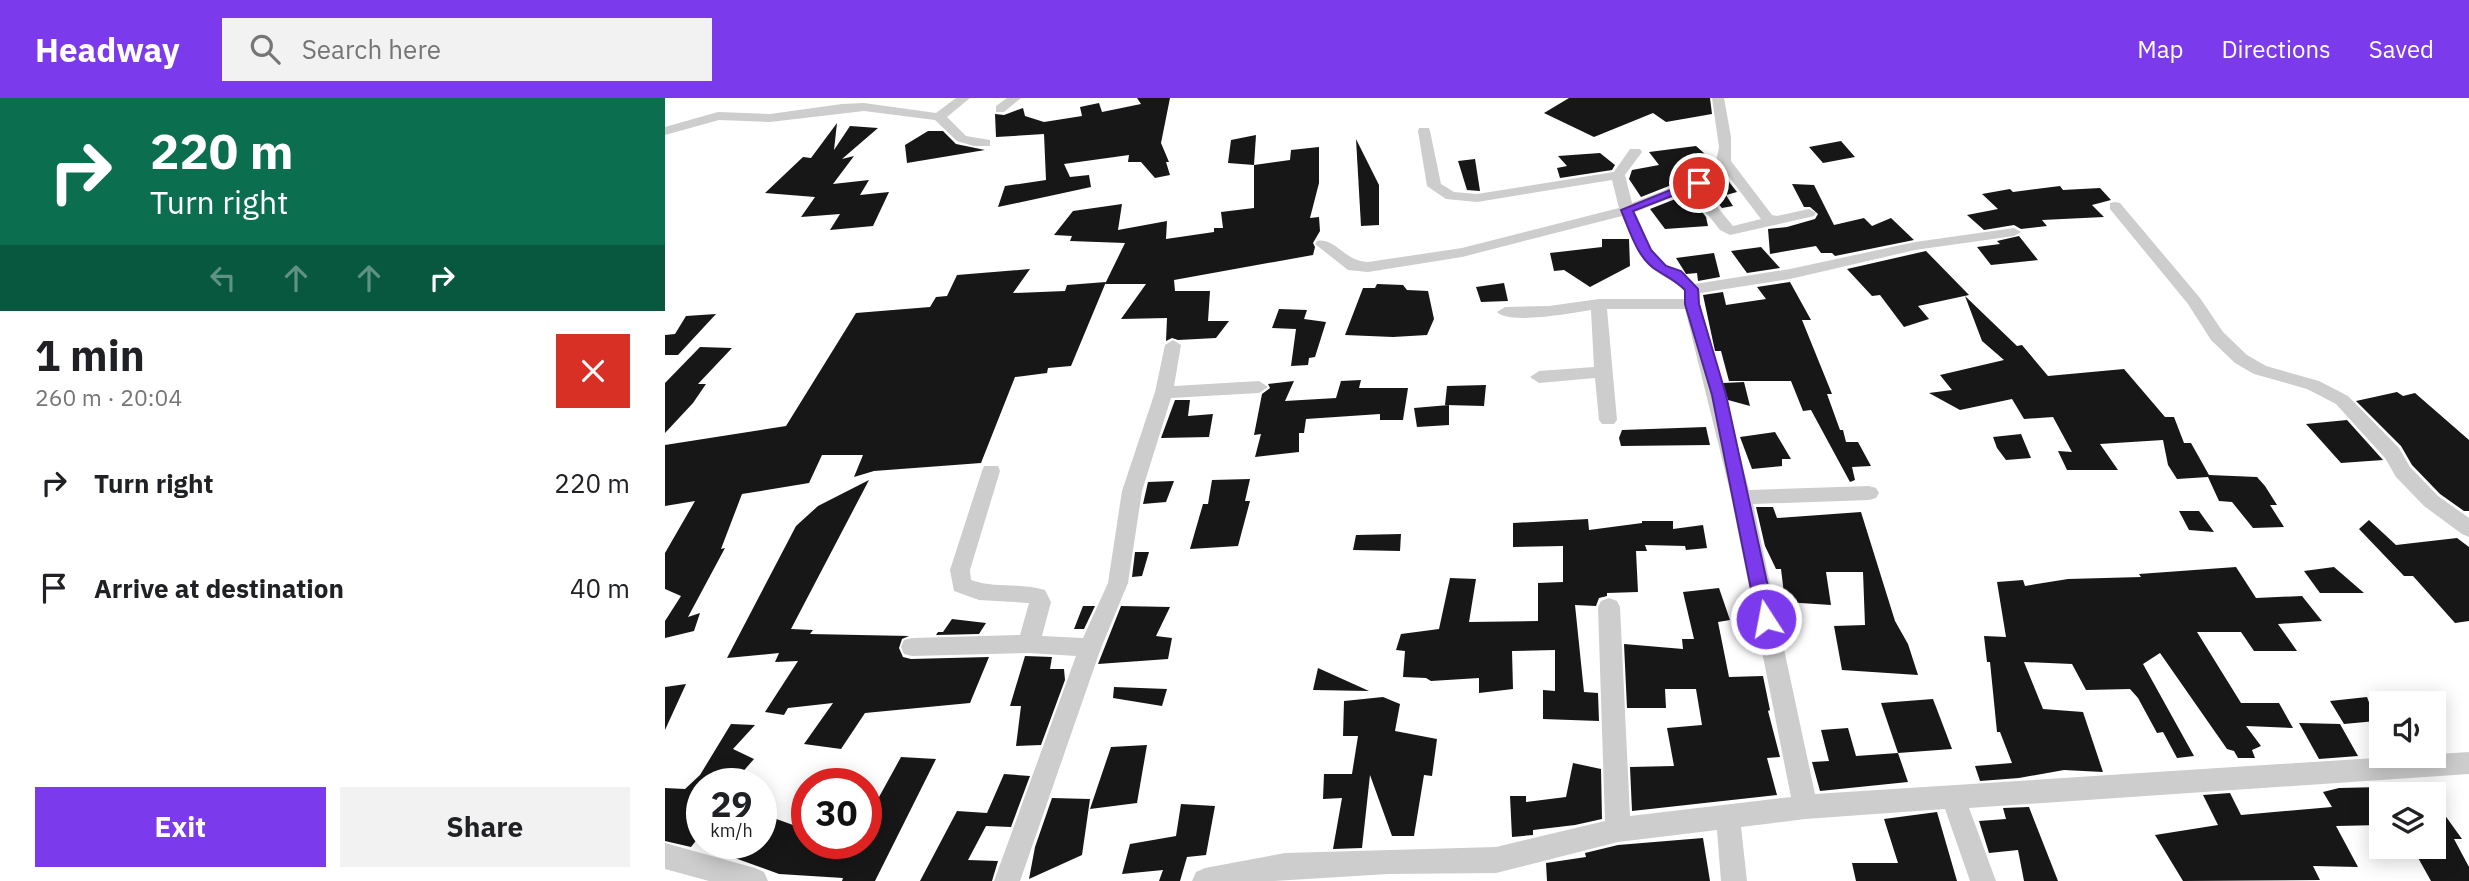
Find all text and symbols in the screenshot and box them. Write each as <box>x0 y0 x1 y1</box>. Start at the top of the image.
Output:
search box <box>222 18 712 81</box>
text: Headway <box>35 28 180 71</box>
icon: search <box>246 30 284 68</box>
text: Search here <box>302 32 441 66</box>
text: Map <box>2137 33 2183 65</box>
text: Directions <box>2221 33 2331 65</box>
text: Saved <box>2369 33 2434 65</box>
text: 220 m <box>150 119 294 182</box>
icon: right <box>35 126 126 217</box>
pin <box>1669 153 1729 213</box>
icon: arrive <box>1680 164 1718 202</box>
text: Turn right <box>150 181 288 223</box>
icon: left <box>204 259 242 297</box>
icon: ahead <box>277 259 315 297</box>
icon: ahead <box>350 259 388 297</box>
icon: right <box>423 259 461 297</box>
text: 1 min <box>35 328 145 383</box>
button: close <box>556 334 630 408</box>
text: 260 m · 20:04 <box>35 382 182 412</box>
icon: right <box>35 464 73 502</box>
text: Turn right <box>94 466 213 500</box>
text: 220 m <box>554 466 630 500</box>
icon: arrive <box>35 569 73 607</box>
text: Arrive at destination <box>94 571 344 605</box>
text: 40 m <box>570 571 630 605</box>
position arrow <box>1729 582 1803 656</box>
map controls <box>2369 691 2446 859</box>
button: sound <box>2369 691 2446 768</box>
speed limit sign: 30 <box>791 768 882 859</box>
text: 29 <box>710 781 753 827</box>
button: layers <box>2369 782 2446 859</box>
button: Exit <box>35 787 326 867</box>
button: Share <box>340 787 630 867</box>
text: km/h <box>710 819 753 842</box>

